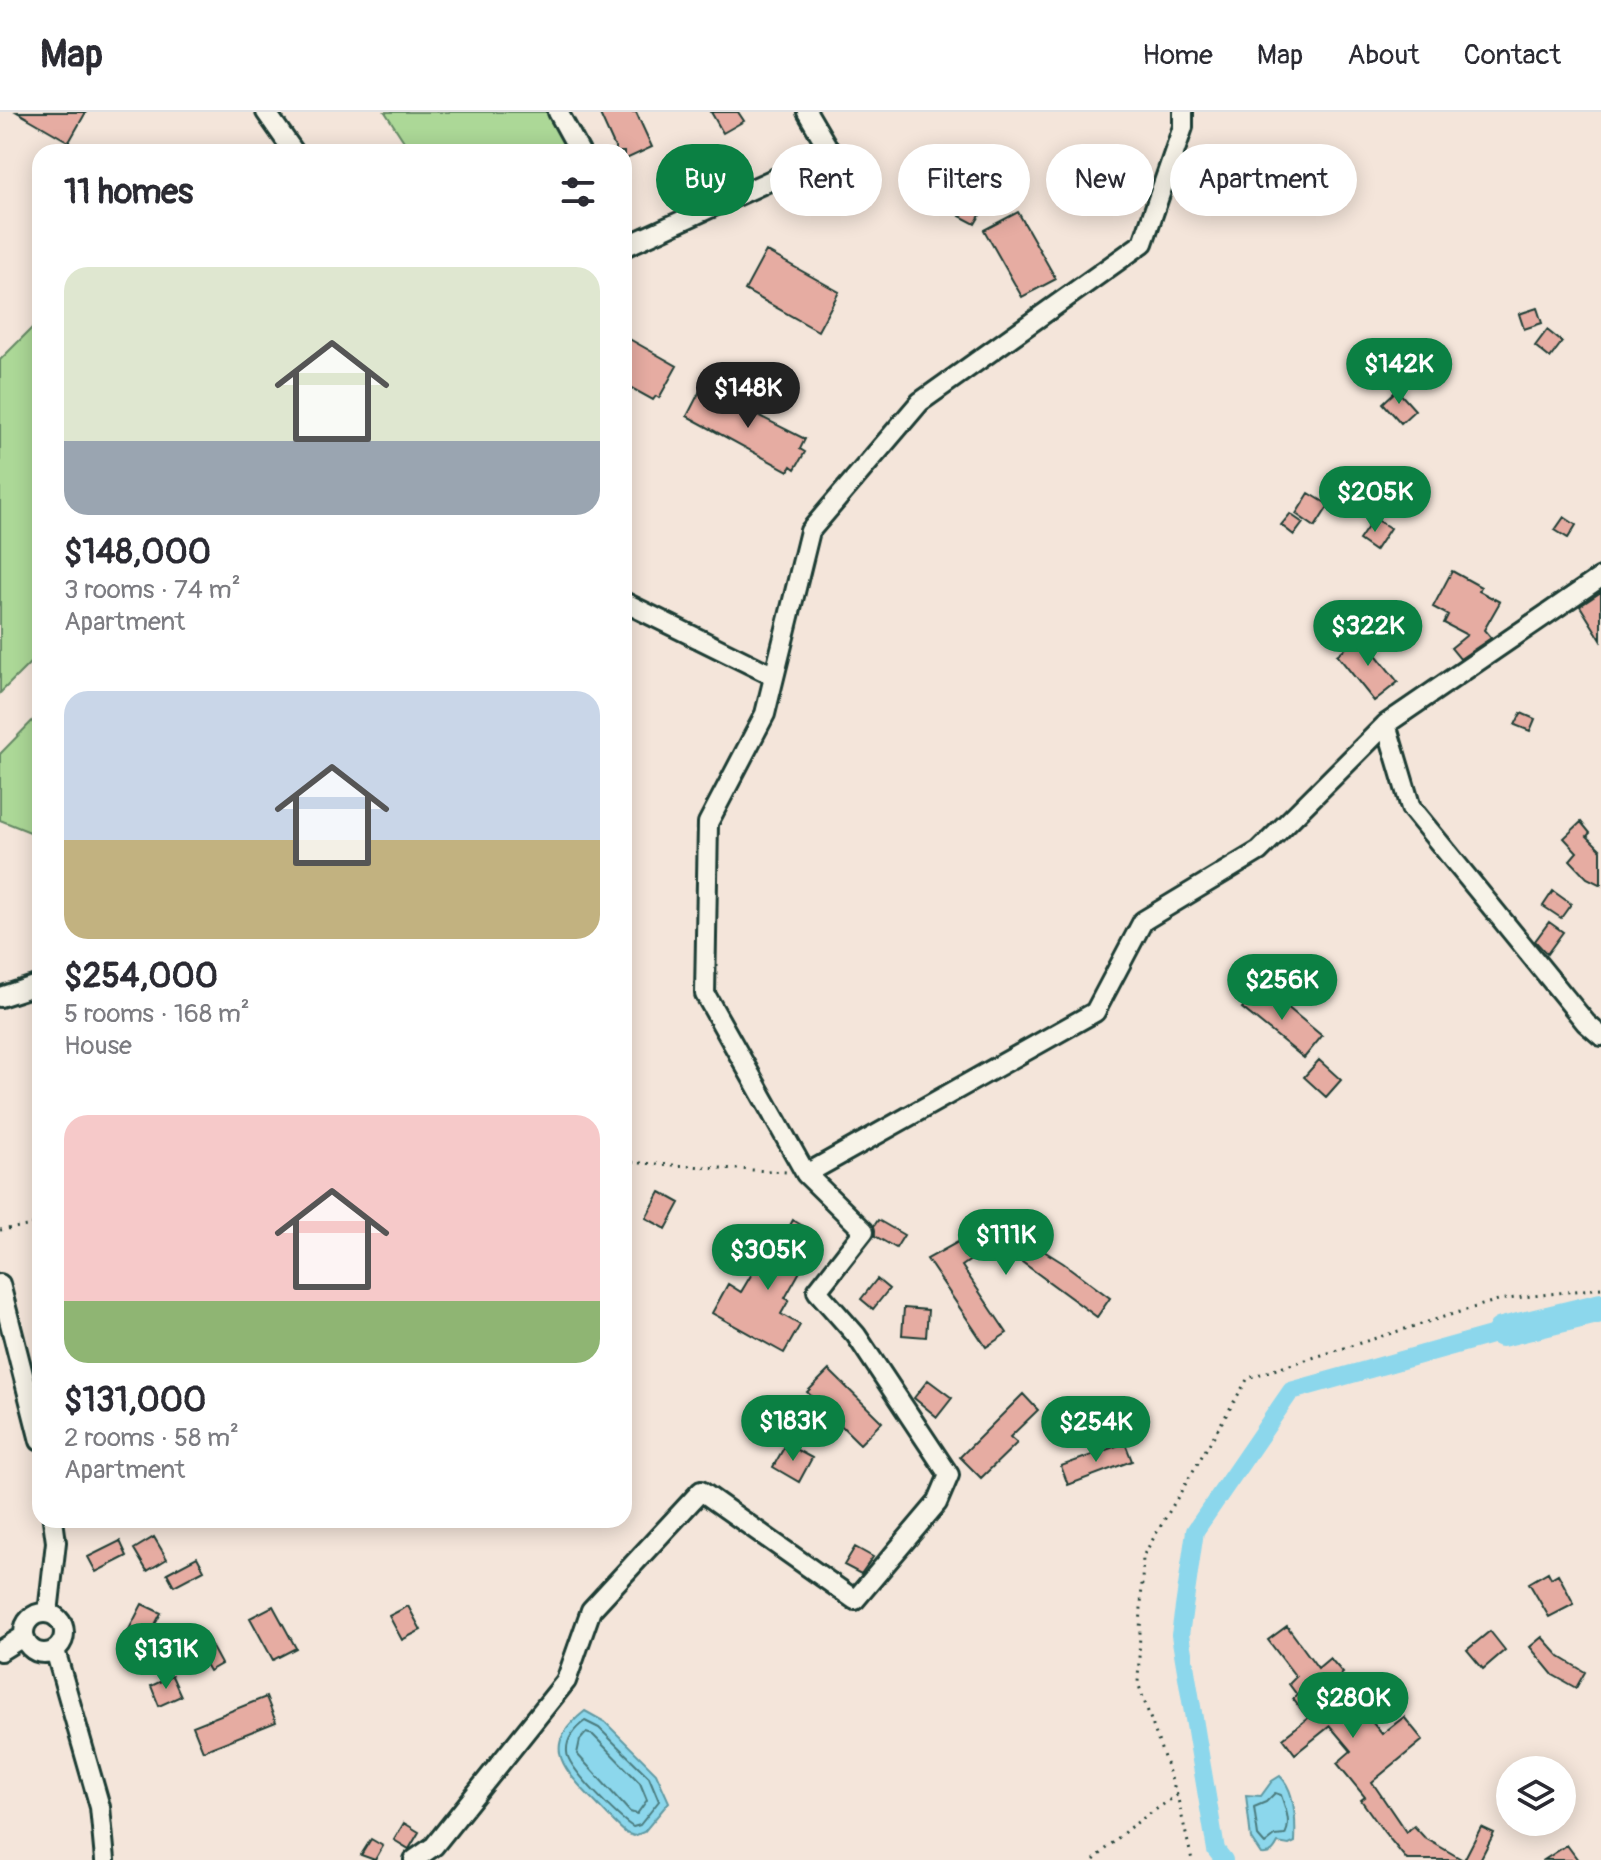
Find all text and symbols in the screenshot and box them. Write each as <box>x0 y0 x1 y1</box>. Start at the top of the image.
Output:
text: Map <box>40 31 103 79</box>
text: Home <box>1142 38 1213 73</box>
text: Map <box>1257 38 1303 73</box>
text: About <box>1347 38 1420 73</box>
text: Contact <box>1464 38 1561 73</box>
chip: Buy <box>656 144 754 216</box>
chip: Rent <box>770 144 882 216</box>
chip: Filters <box>898 144 1030 216</box>
chip: New <box>1046 144 1154 216</box>
chip: Apartment <box>1170 144 1357 216</box>
icon: filters <box>556 170 600 214</box>
text: 11 homes <box>64 171 193 214</box>
icon: home <box>260 319 404 463</box>
pin: $142K <box>1343 338 1455 406</box>
text: $142K <box>1364 348 1434 380</box>
pin: $148K <box>692 362 804 430</box>
text: $148K <box>714 372 782 404</box>
pin: $205K <box>1319 466 1431 534</box>
text: $205K <box>1337 476 1413 508</box>
text: $148,000 <box>64 531 211 574</box>
text: 3 rooms · 74 m² <box>64 574 241 606</box>
pin: $322K <box>1312 600 1424 668</box>
text: Apartment <box>64 606 185 638</box>
text: $322K <box>1331 610 1405 642</box>
icon: home <box>260 743 404 887</box>
pin: $256K <box>1226 954 1338 1022</box>
text: $254,000 <box>64 955 218 998</box>
text: $256K <box>1245 964 1319 996</box>
text: 5 rooms · 168 m² <box>64 998 250 1030</box>
text: House <box>64 1030 132 1062</box>
icon: home <box>260 1167 404 1311</box>
pin: $111K <box>950 1209 1062 1277</box>
text: $111K <box>976 1219 1036 1251</box>
pin: $305K <box>712 1224 824 1292</box>
text: $305K <box>730 1234 806 1266</box>
text: $131,000 <box>64 1379 206 1422</box>
pin: $183K <box>737 1395 849 1463</box>
pin: $254K <box>1040 1396 1152 1464</box>
text: $183K <box>759 1405 827 1437</box>
text: $254K <box>1059 1406 1133 1438</box>
text: 2 rooms · 58 m² <box>64 1422 239 1454</box>
text: Apartment <box>64 1454 185 1486</box>
pin: $131K <box>110 1623 222 1691</box>
text: $131K <box>134 1633 198 1665</box>
pin: $280K <box>1297 1672 1409 1740</box>
text: $280K <box>1315 1682 1391 1714</box>
map controls <box>1496 1756 1576 1836</box>
button: layers <box>1496 1756 1576 1836</box>

